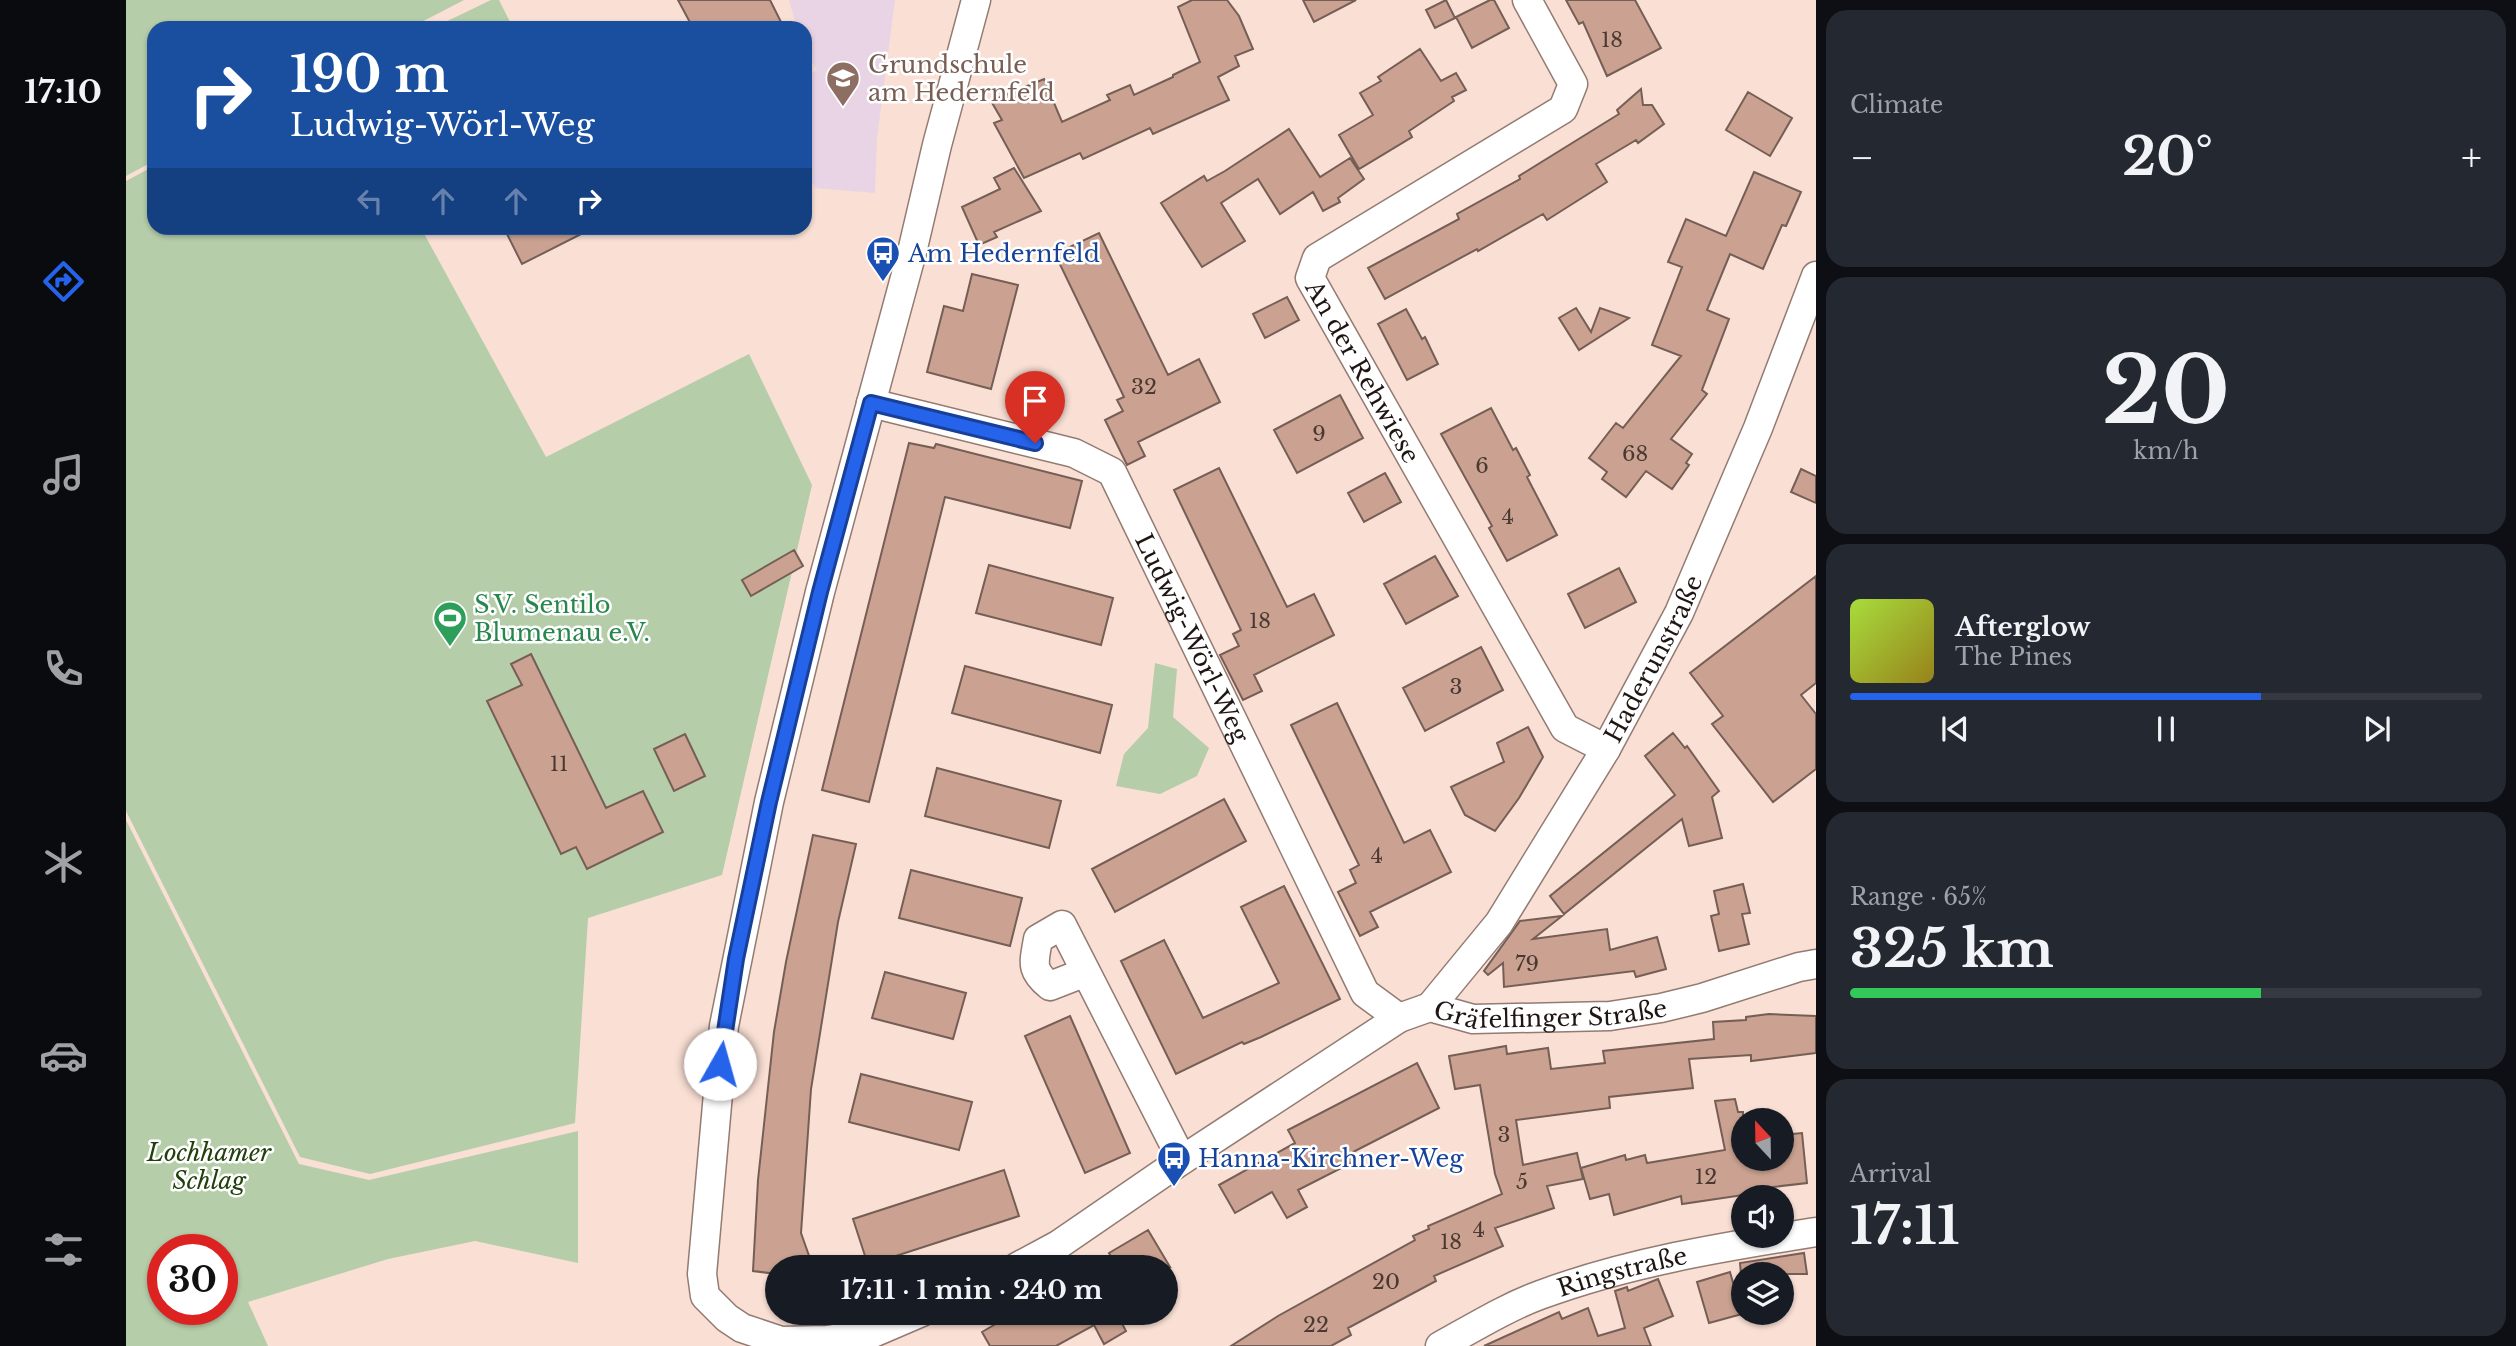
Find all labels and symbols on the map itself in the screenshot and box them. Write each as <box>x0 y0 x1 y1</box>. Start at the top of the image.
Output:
house number: 18 <box>1601 27 1623 53</box>
place label: Grundschule am Hedernfeld <box>868 50 1055 107</box>
school or university icon: Grundschule am Hedernfeld <box>824 59 862 108</box>
bus stop icon: Am Hedernfeld <box>864 234 902 283</box>
place label: Am Hedernfeld <box>907 239 1100 268</box>
street label: An der Rehwiese <box>1299 274 1426 468</box>
pin <box>1005 371 1065 443</box>
house number: 32 <box>1131 374 1157 400</box>
house number: 9 <box>1312 421 1326 447</box>
house number: 68 <box>1622 441 1648 467</box>
house number: 6 <box>1475 453 1489 479</box>
house number: 4 <box>1502 504 1514 530</box>
street label: Ludwig-Wörl-Weg <box>1130 529 1256 748</box>
street label: Haderunstraße <box>1598 571 1708 747</box>
place label: S.V. Sentilo Blumenau e.V. <box>474 590 650 647</box>
sports icon: S.V. Sentilo Blumenau e.V. <box>431 599 469 648</box>
house number: 18 <box>1249 608 1271 634</box>
house number: 3 <box>1450 674 1462 700</box>
house number: 11 <box>550 751 568 777</box>
house number: 4 <box>1371 843 1383 869</box>
house number: 79 <box>1515 951 1539 977</box>
street label: Gräfelfinger Straße <box>1431 993 1669 1035</box>
position arrow <box>683 1027 757 1101</box>
north arrow <box>1731 1108 1794 1171</box>
house number: 3 <box>1498 1122 1510 1148</box>
park label: Lochhamer Schlag <box>146 1138 272 1195</box>
bus stop icon: Hanna-Kirchner-Weg <box>1155 1139 1193 1188</box>
place label: Hanna-Kirchner-Weg <box>1198 1144 1464 1173</box>
house number: 12 <box>1695 1164 1717 1190</box>
house number: 5 <box>1516 1169 1528 1195</box>
house number: 4 <box>1473 1217 1485 1243</box>
house number: 18 <box>1440 1229 1462 1255</box>
speed limit sign: 30 <box>147 1234 238 1325</box>
street label: Ringstraße <box>1554 1240 1689 1302</box>
house number: 20 <box>1372 1269 1400 1295</box>
house number: 22 <box>1303 1312 1329 1338</box>

